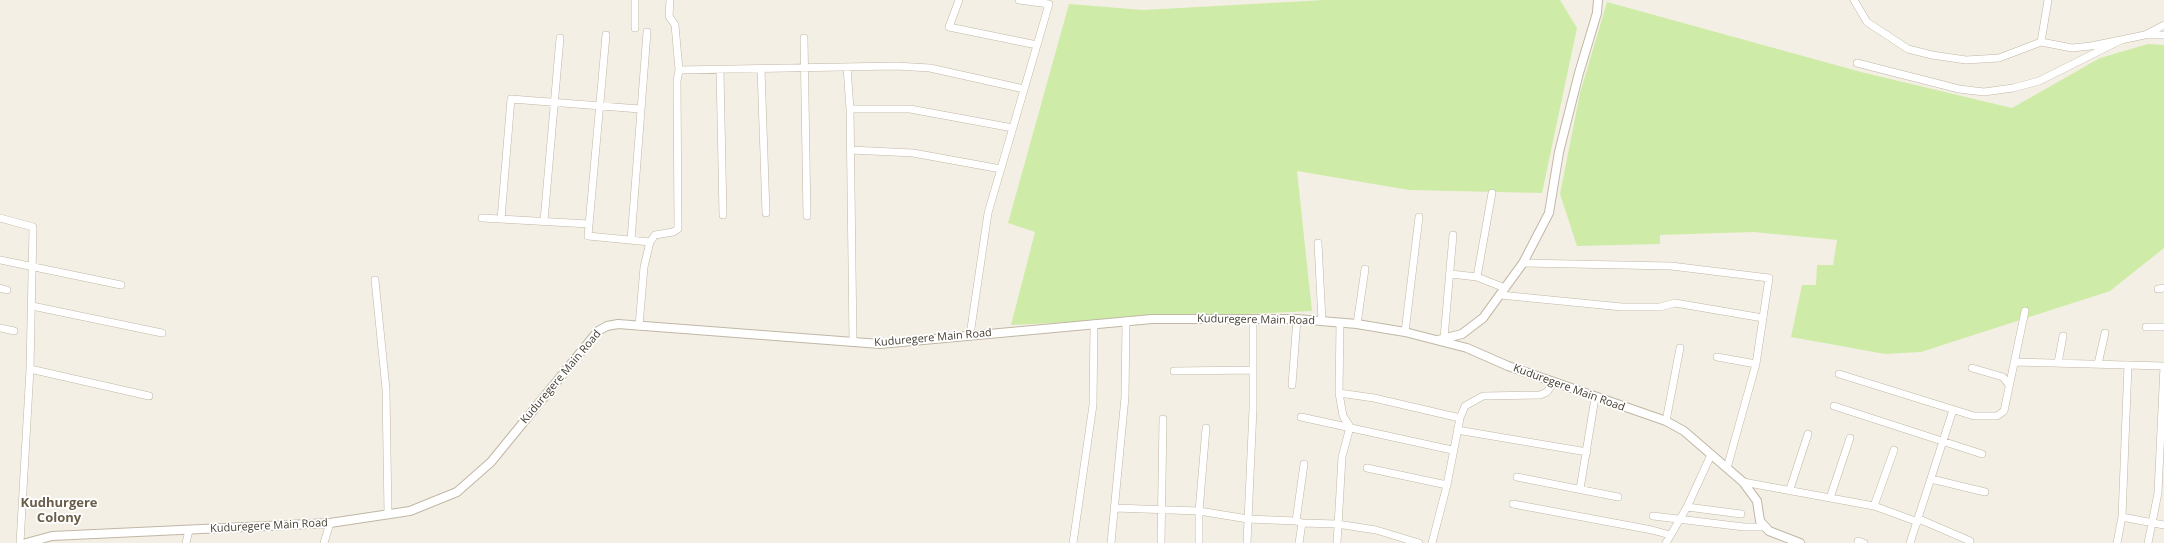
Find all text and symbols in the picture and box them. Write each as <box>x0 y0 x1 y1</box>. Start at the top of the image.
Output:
street label: Kuduregere Main Road <box>1197 312 1315 328</box>
street label: Kuduregere Main Road <box>874 326 992 350</box>
street label: Kuduregere Main Road <box>518 328 604 426</box>
street label: Kuduregere Main Road <box>1511 362 1627 414</box>
district label: Kudhurgere Colony <box>20 495 98 526</box>
street label: Kuduregere Main Road <box>210 516 328 536</box>

